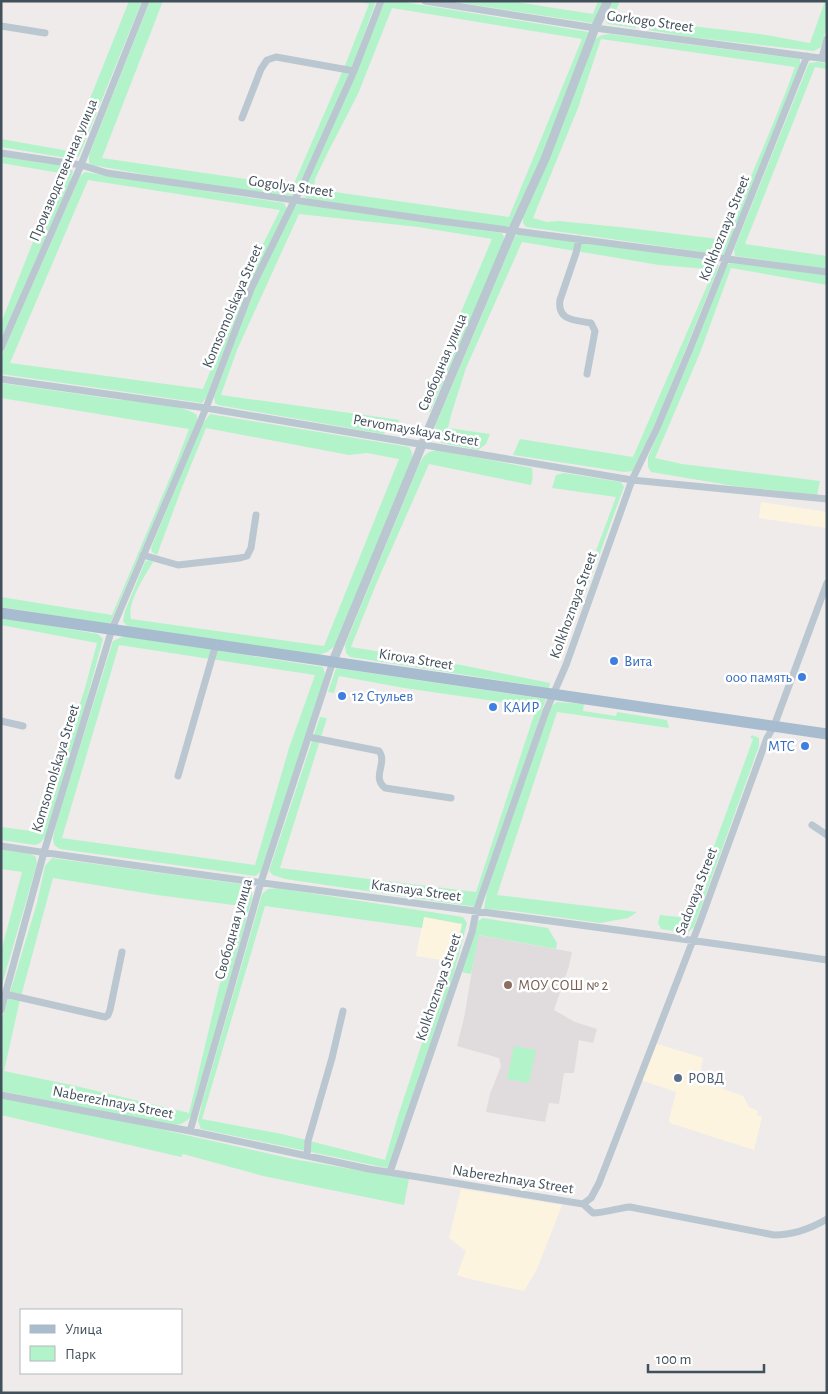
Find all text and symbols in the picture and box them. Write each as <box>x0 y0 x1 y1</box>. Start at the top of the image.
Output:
street label: Gorkogo Street <box>606 8 694 35</box>
street label: Производственная улица <box>27 97 100 244</box>
street label: Gogolya Street <box>248 173 334 200</box>
street label: Kolkhoznaya Street <box>696 173 753 283</box>
street label: Komsomolskaya Street <box>200 242 265 370</box>
street label: Свободная улица <box>415 311 470 413</box>
street label: Pervomayskaya Street <box>352 412 480 449</box>
street label: Kolkhoznaya Street <box>547 550 600 660</box>
street label: Kirova Street <box>378 646 454 673</box>
place label: Вита <box>624 654 652 669</box>
marker: Вита <box>608 655 620 667</box>
place label: ооо память <box>726 670 793 685</box>
marker: ооо память <box>796 671 808 683</box>
place label: 12 Стульев <box>352 689 413 704</box>
marker: 12 Стульев <box>336 690 348 702</box>
place label: КАИР <box>503 700 539 715</box>
marker: КАИР <box>487 701 499 713</box>
street label: Komsomolskaya Street <box>29 702 82 834</box>
place label: МТС <box>768 739 795 754</box>
marker: МТС <box>799 740 811 752</box>
street label: Sadovaya Street <box>673 845 720 937</box>
street label: Свободная улица <box>212 877 255 981</box>
street label: Krasnaya Street <box>370 877 462 904</box>
street label: Kolkhoznaya Street <box>413 931 464 1043</box>
place label: МОУ СОШ № 2 <box>518 978 609 993</box>
marker: МОУ СОШ № 2 <box>502 979 514 991</box>
place label: РОВД <box>688 1071 725 1086</box>
marker: РОВД <box>672 1072 684 1084</box>
street label: Naberezhnaya Street <box>51 1083 175 1122</box>
street label: Naberezhnaya Street <box>451 1163 575 1197</box>
legend <box>20 1309 182 1374</box>
text: Улица <box>65 1322 102 1337</box>
scale bar <box>648 1342 764 1374</box>
text: Парк <box>65 1347 96 1362</box>
text: 100 m <box>656 1352 691 1367</box>

